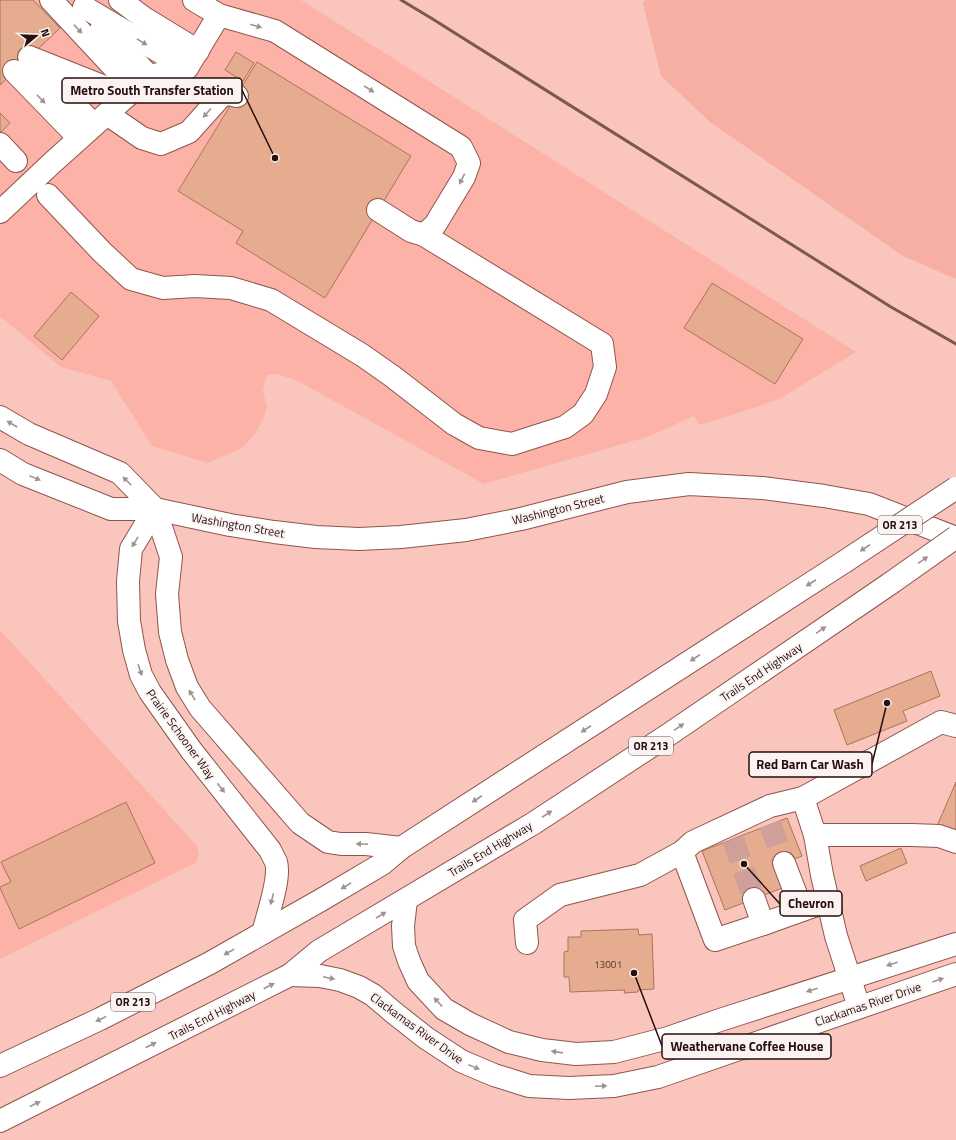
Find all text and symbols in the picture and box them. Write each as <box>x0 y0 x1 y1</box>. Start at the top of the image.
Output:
north arrow <box>16 16 56 56</box>
one-way arrow <box>250 23 262 29</box>
one-way arrow <box>73 24 82 33</box>
text: N <box>37 27 54 39</box>
one-way arrow <box>136 38 148 45</box>
callout: Metro South Transfer Station <box>62 78 242 103</box>
text: Metro South Transfer Station <box>70 80 234 100</box>
one-way arrow <box>363 86 375 93</box>
one-way arrow <box>36 94 46 104</box>
one-way arrow <box>202 107 211 118</box>
one-way arrow <box>459 173 466 185</box>
one-way arrow <box>6 420 18 427</box>
one-way arrow <box>29 476 41 482</box>
one-way arrow <box>123 476 132 486</box>
street label: Washington Street <box>510 488 607 530</box>
street label: Washington Street <box>190 507 287 543</box>
road number: OR 213 <box>878 516 922 534</box>
one-way arrow <box>131 536 138 548</box>
one-way arrow <box>859 544 871 551</box>
one-way arrow <box>917 556 928 564</box>
one-way arrow <box>806 579 816 587</box>
one-way arrow <box>816 626 826 634</box>
street label: Trails End Highway <box>716 637 806 707</box>
one-way arrow <box>690 654 700 662</box>
one-way arrow <box>137 664 143 676</box>
street label: Prairie Schooner Way <box>142 685 220 783</box>
one-way arrow <box>188 689 195 701</box>
one-way arrow <box>674 723 684 731</box>
one-way arrow <box>580 725 592 732</box>
road number: OR 213 <box>629 737 673 755</box>
callout: Red Barn Car Wash <box>749 752 872 777</box>
text: Red Barn Car Wash <box>756 754 864 774</box>
one-way arrow <box>216 783 225 794</box>
one-way arrow <box>471 796 483 803</box>
one-way arrow <box>542 810 552 818</box>
street label: Trails End Highway <box>444 816 536 882</box>
one-way arrow <box>355 841 368 847</box>
one-way arrow <box>341 882 351 890</box>
callout: Chevron <box>780 891 842 916</box>
one-way arrow <box>269 893 275 905</box>
text: Chevron <box>788 893 834 913</box>
one-way arrow <box>375 912 387 919</box>
one-way arrow <box>223 949 235 956</box>
house number: 13001 <box>594 957 622 972</box>
one-way arrow <box>886 961 898 967</box>
one-way arrow <box>323 975 335 981</box>
street label: Clackamas River Drive <box>812 977 924 1031</box>
one-way arrow <box>932 977 944 983</box>
one-way arrow <box>263 983 275 989</box>
street label: Trails End Highway <box>165 985 259 1045</box>
one-way arrow <box>806 987 818 993</box>
street label: Clackamas River Drive <box>366 988 468 1068</box>
road number: OR 213 <box>111 993 155 1011</box>
one-way arrow <box>433 997 443 1007</box>
one-way arrow <box>95 1015 106 1022</box>
callout: Weathervane Coffee House <box>662 1034 831 1059</box>
text: Weathervane Coffee House <box>670 1036 824 1056</box>
one-way arrow <box>145 1042 157 1049</box>
one-way arrow <box>551 1048 563 1055</box>
one-way arrow <box>468 1063 480 1070</box>
one-way arrow <box>595 1083 607 1090</box>
one-way arrow <box>29 1100 41 1107</box>

